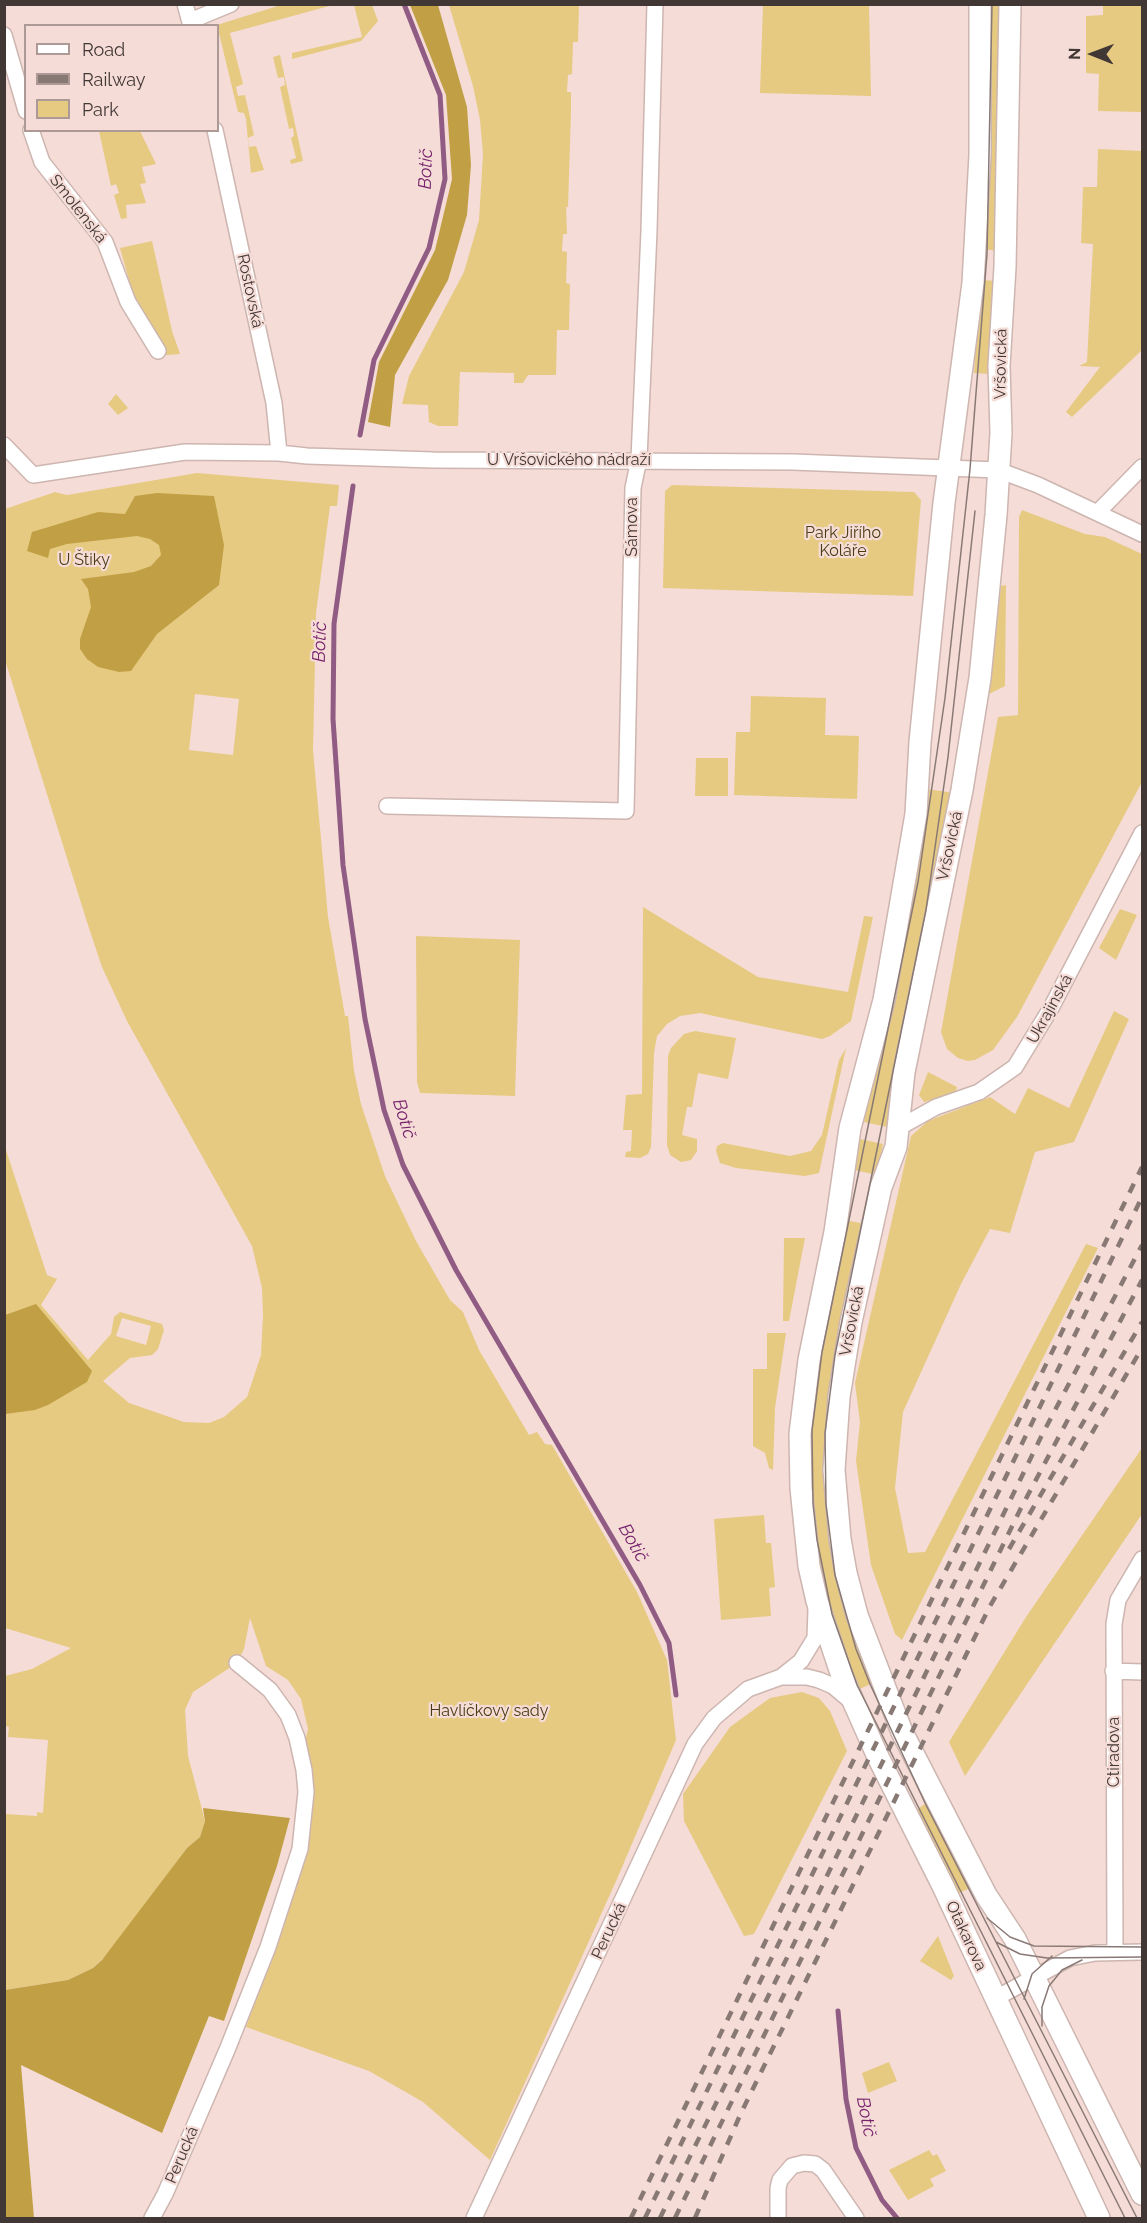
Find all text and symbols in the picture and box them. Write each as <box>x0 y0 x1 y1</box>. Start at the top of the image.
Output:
legend <box>24 24 219 132</box>
north arrow <box>1063 24 1123 84</box>
text: Road <box>82 39 125 60</box>
text: N <box>1065 47 1084 60</box>
text: Railway <box>82 69 146 90</box>
text: Park <box>82 99 119 120</box>
water label: Botič <box>414 148 438 190</box>
street label: Smolenská <box>45 171 111 247</box>
street label: Rostovská <box>233 252 267 330</box>
street label: Vršovická <box>991 328 1011 400</box>
street label: U Vršovického nádraží <box>487 450 651 470</box>
street label: Sámova <box>622 497 642 557</box>
park label: Park Jiřího Koláře <box>805 523 881 561</box>
park label: U Štiky <box>58 550 110 570</box>
water label: Botič <box>308 621 332 663</box>
street label: Vršovická <box>933 809 967 883</box>
street label: Ukrajinská <box>1023 971 1077 1047</box>
water label: Botič <box>388 1096 420 1142</box>
street label: Vršovická <box>836 1284 868 1358</box>
water label: Botič <box>613 1520 653 1566</box>
park label: Havlíčkovy sady <box>430 1701 548 1721</box>
street label: Ctiradova <box>1104 1717 1124 1787</box>
street label: Otakarova <box>941 1898 991 1974</box>
street label: Perucká <box>588 1900 630 1962</box>
water label: Botič <box>852 2095 880 2139</box>
street label: Perucká <box>161 2124 203 2186</box>

